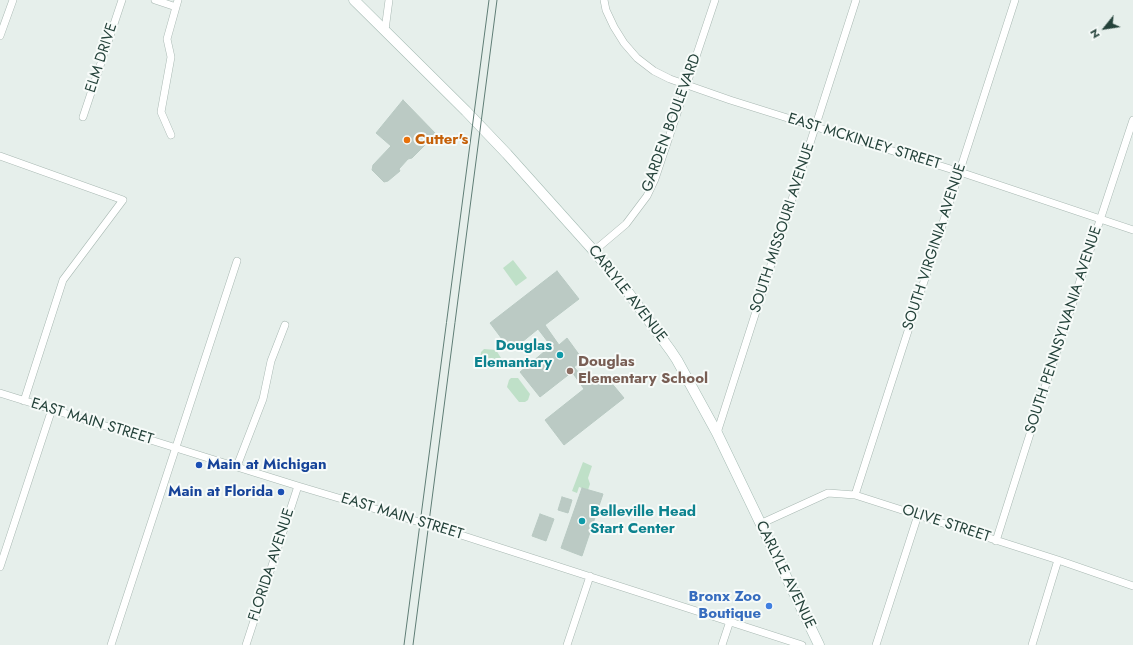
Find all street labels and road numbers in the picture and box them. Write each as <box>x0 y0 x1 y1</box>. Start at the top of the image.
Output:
street label: ELM DRIVE <box>82 21 122 95</box>
street label: GARDEN BOULEVARD <box>639 52 705 194</box>
street label: EAST MCKINLEY STREET <box>785 110 943 174</box>
street label: SOUTH MISSOURI AVENUE <box>747 141 819 315</box>
street label: SOUTH VIRGINIA AVENUE <box>899 161 971 333</box>
street label: SOUTH PENNSYLVANIA AVENUE <box>1022 224 1106 436</box>
street label: CARLYLE AVENUE <box>584 242 670 346</box>
street label: EAST MAIN STREET <box>29 395 155 449</box>
street label: EAST MAIN STREET <box>339 490 465 544</box>
street label: OLIVE STREET <box>899 501 993 547</box>
street label: FLORIDA AVENUE <box>245 506 299 624</box>
street label: CARLYLE AVENUE <box>751 518 819 632</box>

